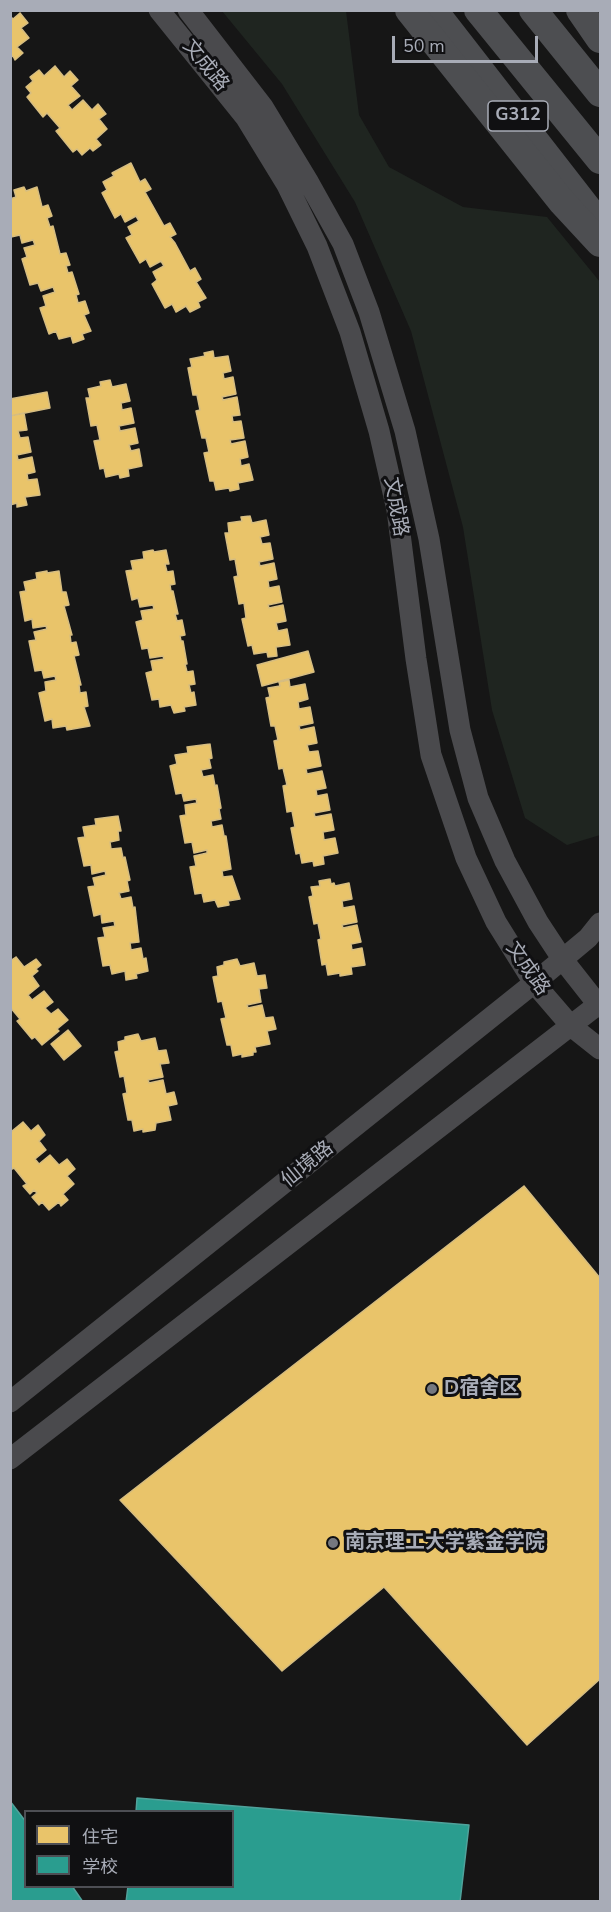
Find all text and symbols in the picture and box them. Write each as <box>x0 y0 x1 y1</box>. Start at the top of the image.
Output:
scale bar <box>395 24 540 62</box>
text: 50 m <box>403 34 445 58</box>
street label: 文成路 <box>177 35 233 97</box>
road number: G312 <box>488 101 548 131</box>
street label: 文成路 <box>378 475 412 539</box>
street label: 文成路 <box>500 938 554 1000</box>
street label: 仙境路 <box>277 1137 339 1193</box>
place label: D宿舍区 <box>444 1377 519 1401</box>
marker: D宿舍区 <box>425 1382 439 1396</box>
place label: 南京理工大学紫金学院 <box>345 1531 545 1555</box>
marker: 南京理工大学紫金学院 <box>326 1536 340 1550</box>
legend <box>24 1810 234 1888</box>
text: 住宅 <box>82 1825 118 1849</box>
text: 学校 <box>82 1855 118 1879</box>

